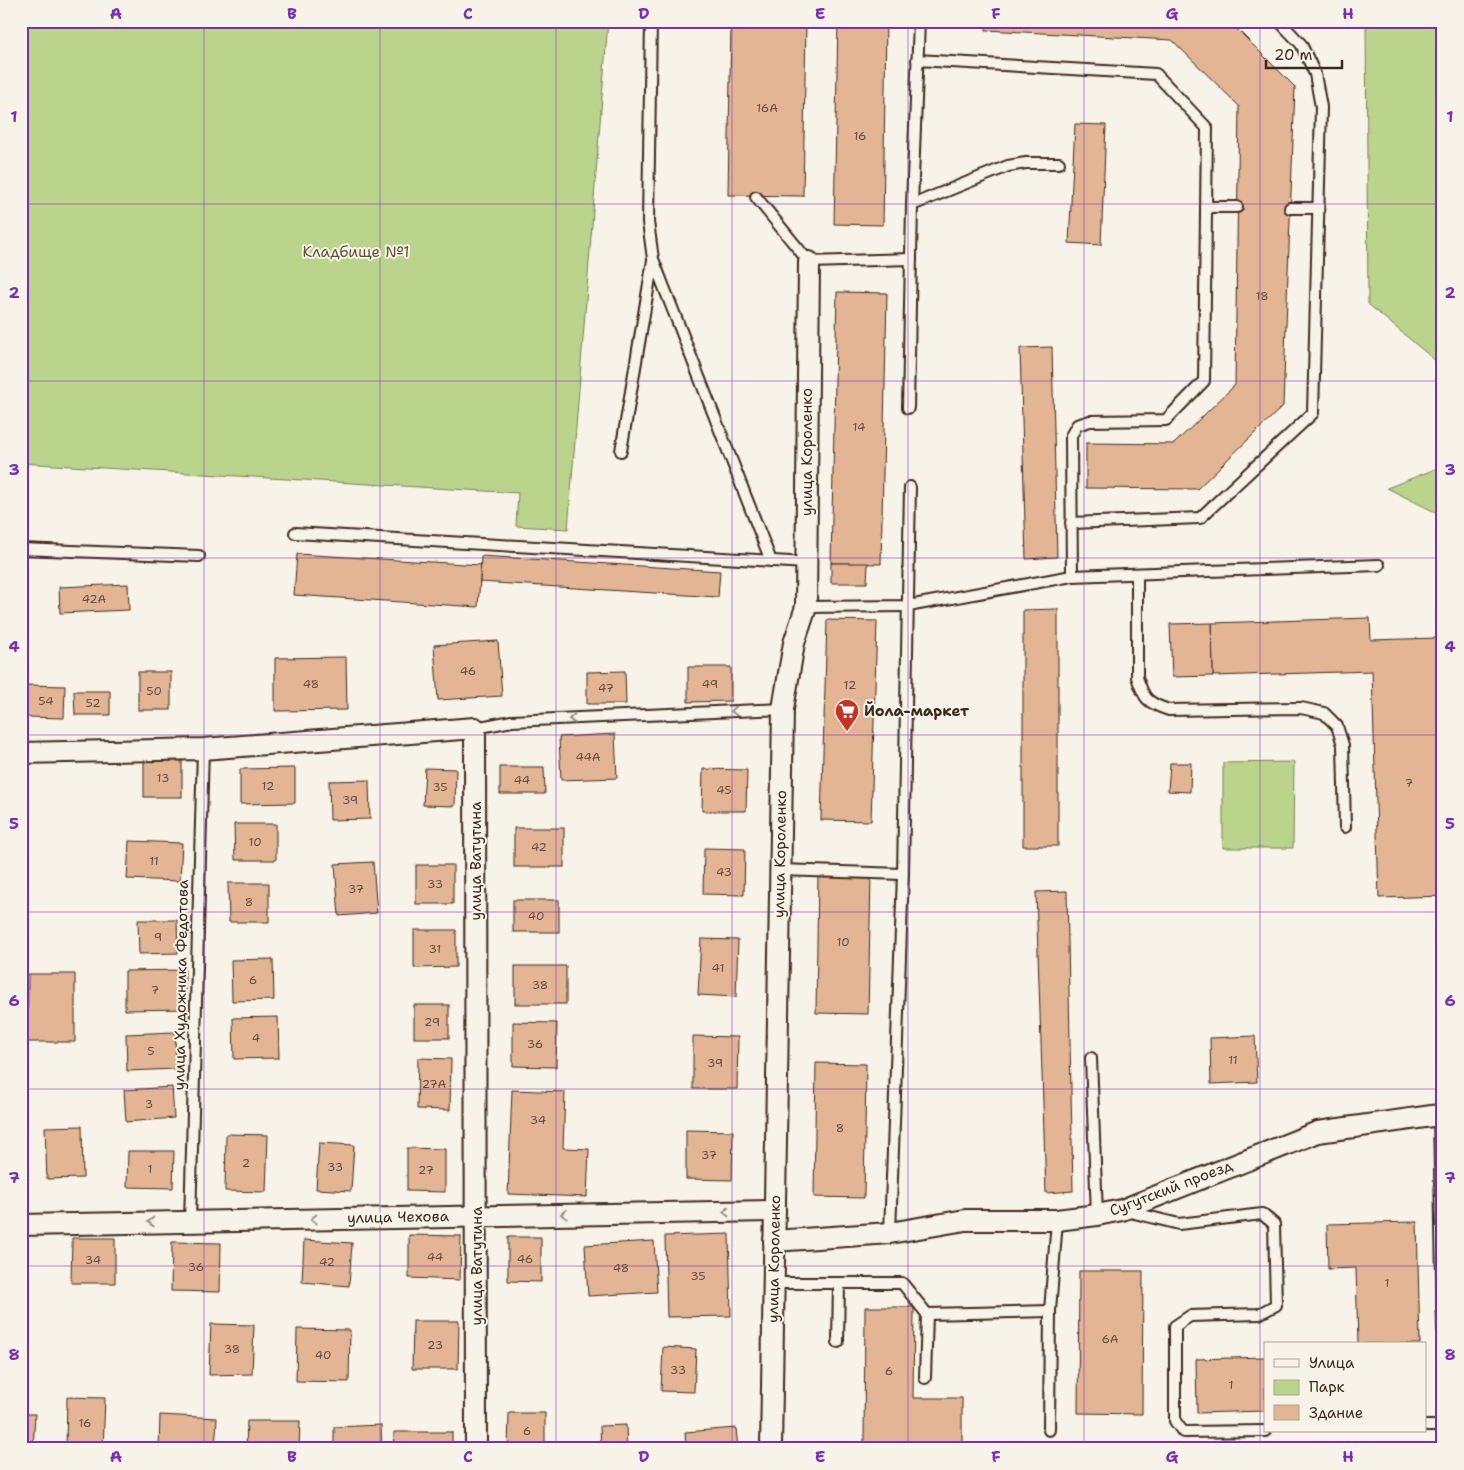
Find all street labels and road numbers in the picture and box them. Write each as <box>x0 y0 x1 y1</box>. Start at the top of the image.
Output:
street label: улица Короленко <box>797 388 817 516</box>
street label: улица Короленко <box>769 790 791 918</box>
street label: улица Ватутина <box>466 801 486 920</box>
street label: улица Художника Федотова <box>169 879 193 1091</box>
street label: Сугутский проезд <box>1107 1155 1236 1221</box>
street label: улица Короленко <box>763 1195 785 1323</box>
street label: улица Чехова <box>347 1206 450 1228</box>
street label: улица Ватутина <box>467 1206 487 1325</box>

